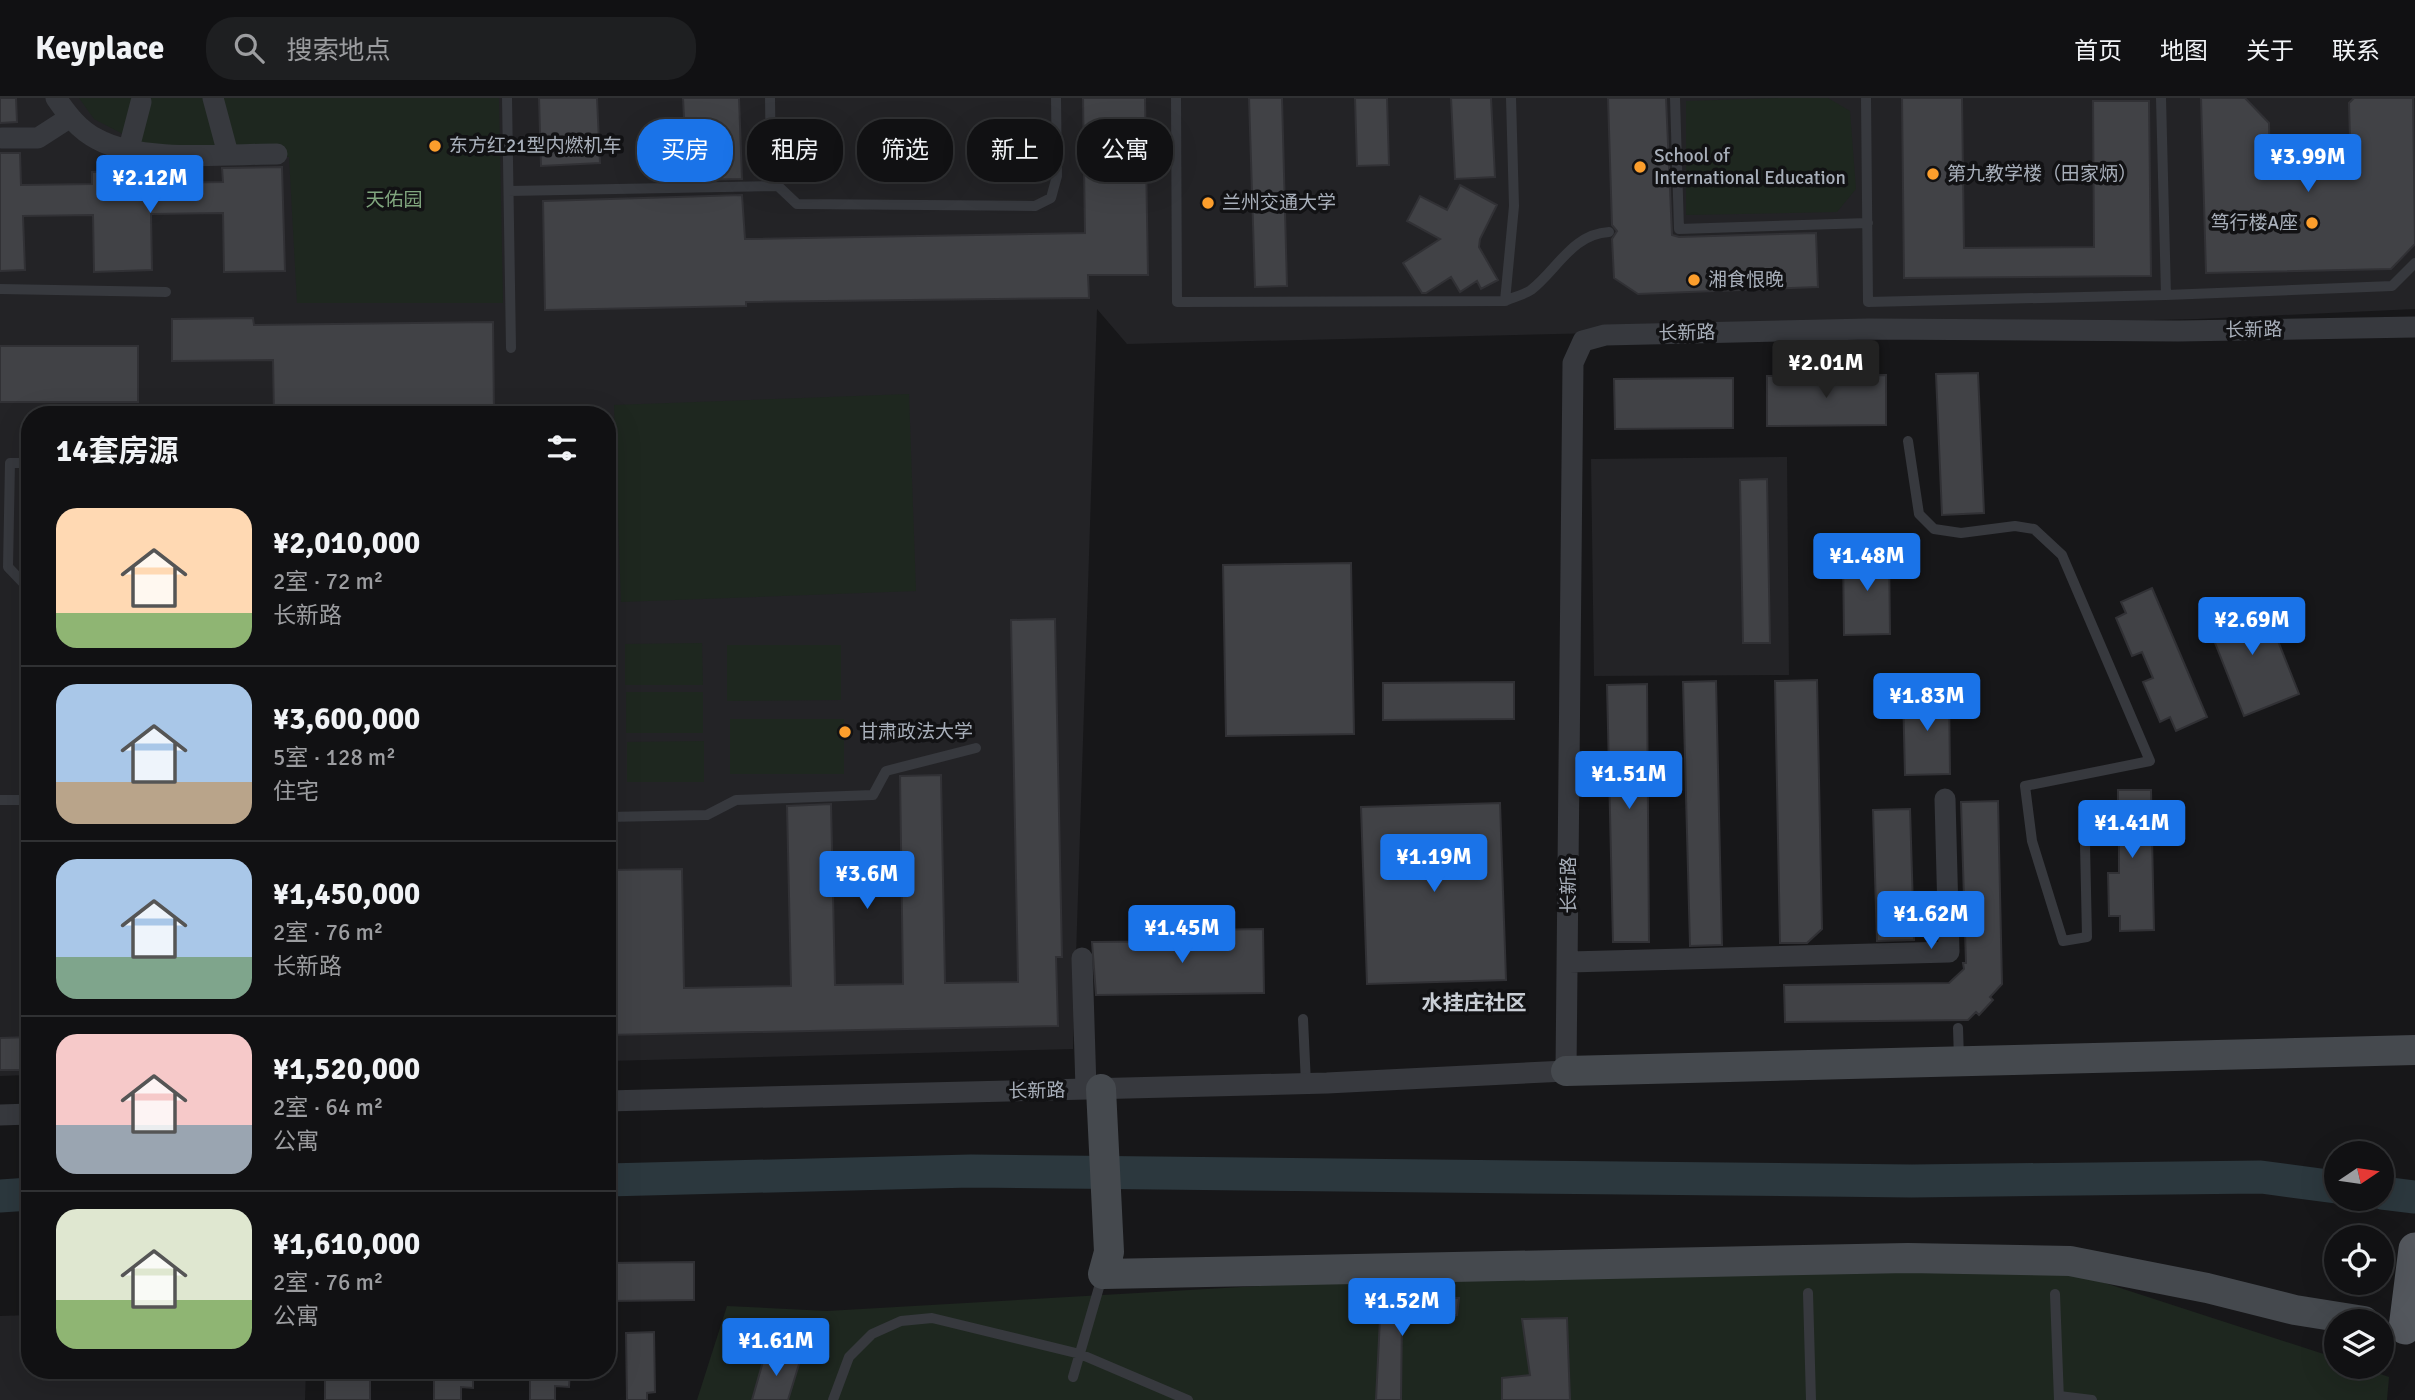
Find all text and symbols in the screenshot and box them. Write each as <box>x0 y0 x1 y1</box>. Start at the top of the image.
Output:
search box <box>206 17 696 80</box>
text: Keyplace <box>35 28 164 69</box>
icon: search <box>230 29 268 67</box>
text: 搜索地点 <box>286 35 390 67</box>
text: 首页 <box>2074 36 2122 66</box>
text: 地图 <box>2160 36 2208 66</box>
text: 关于 <box>2246 36 2294 66</box>
text: 联系 <box>2332 36 2380 66</box>
chip: 买房 <box>637 119 733 182</box>
chip: 租房 <box>747 119 843 182</box>
chip: 筛选 <box>857 119 953 182</box>
chip: 新上 <box>967 119 1063 182</box>
chip: 公寓 <box>1077 119 1173 182</box>
place label: 东方红21型内燃机车 <box>449 134 622 158</box>
pin: ¥3.99M <box>2251 134 2365 194</box>
marker: 东方红21型内燃机车 <box>427 138 443 154</box>
text: ¥3.99M <box>2270 142 2346 171</box>
place label: School of International Education <box>1654 144 1846 190</box>
pin: ¥2.12M <box>93 156 207 215</box>
marker: School of International Education <box>1632 159 1648 175</box>
place label: 第九教学楼（田家炳） <box>1947 162 2137 186</box>
text: ¥2.12M <box>112 163 188 192</box>
marker: 第九教学楼（田家炳） <box>1925 166 1941 182</box>
park label: 天佑园 <box>365 188 423 212</box>
place label: 兰州交通大学 <box>1222 191 1336 215</box>
marker: 兰州交通大学 <box>1200 195 1216 211</box>
place label: 笃行楼A座 <box>2210 211 2298 235</box>
marker: 笃行楼A座 <box>2304 215 2320 231</box>
place label: 湘食恨晚 <box>1708 268 1784 292</box>
marker: 湘食恨晚 <box>1686 272 1702 288</box>
street label: 长新路 <box>2225 318 2283 342</box>
street label: 长新路 <box>1658 321 1716 345</box>
pin: ¥2.01M <box>1769 341 1883 400</box>
text: ¥2.01M <box>1788 348 1864 377</box>
icon: filters <box>543 429 581 467</box>
text: 14套房源 <box>56 433 178 470</box>
text: ¥2,010,000 <box>273 525 420 562</box>
pin: ¥1.48M <box>1810 533 1924 593</box>
icon: home <box>112 536 196 620</box>
text: ¥1.48M <box>1829 541 1905 570</box>
text: 2室 · 72 m² <box>273 567 383 596</box>
pin: ¥2.69M <box>2195 598 2309 657</box>
text: 长新路 <box>273 601 342 630</box>
text: ¥2.69M <box>2214 605 2290 634</box>
pin: ¥1.83M <box>1870 674 1984 733</box>
text: ¥1.83M <box>1889 681 1965 710</box>
text: ¥3,600,000 <box>273 701 420 738</box>
icon: home <box>112 712 196 796</box>
place label: 甘肃政法大学 <box>859 720 973 744</box>
marker: 甘肃政法大学 <box>837 724 853 740</box>
text: 5室 · 128 m² <box>273 743 396 772</box>
pin: ¥1.51M <box>1572 752 1686 811</box>
text: ¥1.51M <box>1591 759 1667 788</box>
text: 住宅 <box>273 777 319 806</box>
pin: ¥1.41M <box>2075 800 2189 860</box>
text: ¥1.41M <box>2094 808 2170 837</box>
pin: ¥1.19M <box>1377 834 1491 894</box>
text: ¥1.19M <box>1396 842 1472 871</box>
pin: ¥3.6M <box>818 852 916 911</box>
street label: 长新路 <box>1557 856 1581 914</box>
text: ¥3.6M <box>835 859 899 888</box>
text: ¥1,450,000 <box>273 876 420 913</box>
icon: home <box>112 887 196 971</box>
pin: ¥1.62M <box>1874 892 1988 951</box>
text: ¥1.62M <box>1893 899 1969 928</box>
pin: ¥1.45M <box>1125 906 1239 965</box>
text: ¥1.45M <box>1144 913 1220 942</box>
text: 2室 · 76 m² <box>273 918 383 947</box>
text: 长新路 <box>273 952 342 981</box>
district label: 水挂庄社区 <box>1422 990 1527 1016</box>
text: ¥1,520,000 <box>273 1051 420 1088</box>
icon: home <box>112 1062 196 1146</box>
street label: 长新路 <box>1008 1079 1066 1103</box>
text: 2室 · 64 m² <box>273 1093 383 1122</box>
text: 公寓 <box>273 1127 319 1156</box>
north arrow <box>2324 1141 2394 1211</box>
map controls <box>2324 1141 2394 1379</box>
button: locate <box>2324 1225 2394 1295</box>
text: ¥1,610,000 <box>273 1226 420 1263</box>
icon: home <box>112 1237 196 1321</box>
text: 2室 · 76 m² <box>273 1268 383 1297</box>
pin: ¥1.52M <box>1345 1278 1459 1338</box>
text: ¥1.52M <box>1364 1286 1440 1315</box>
text: 公寓 <box>273 1302 319 1331</box>
button: layers <box>2324 1309 2394 1379</box>
pin: ¥1.61M <box>719 1318 833 1378</box>
text: ¥1.61M <box>738 1326 814 1355</box>

